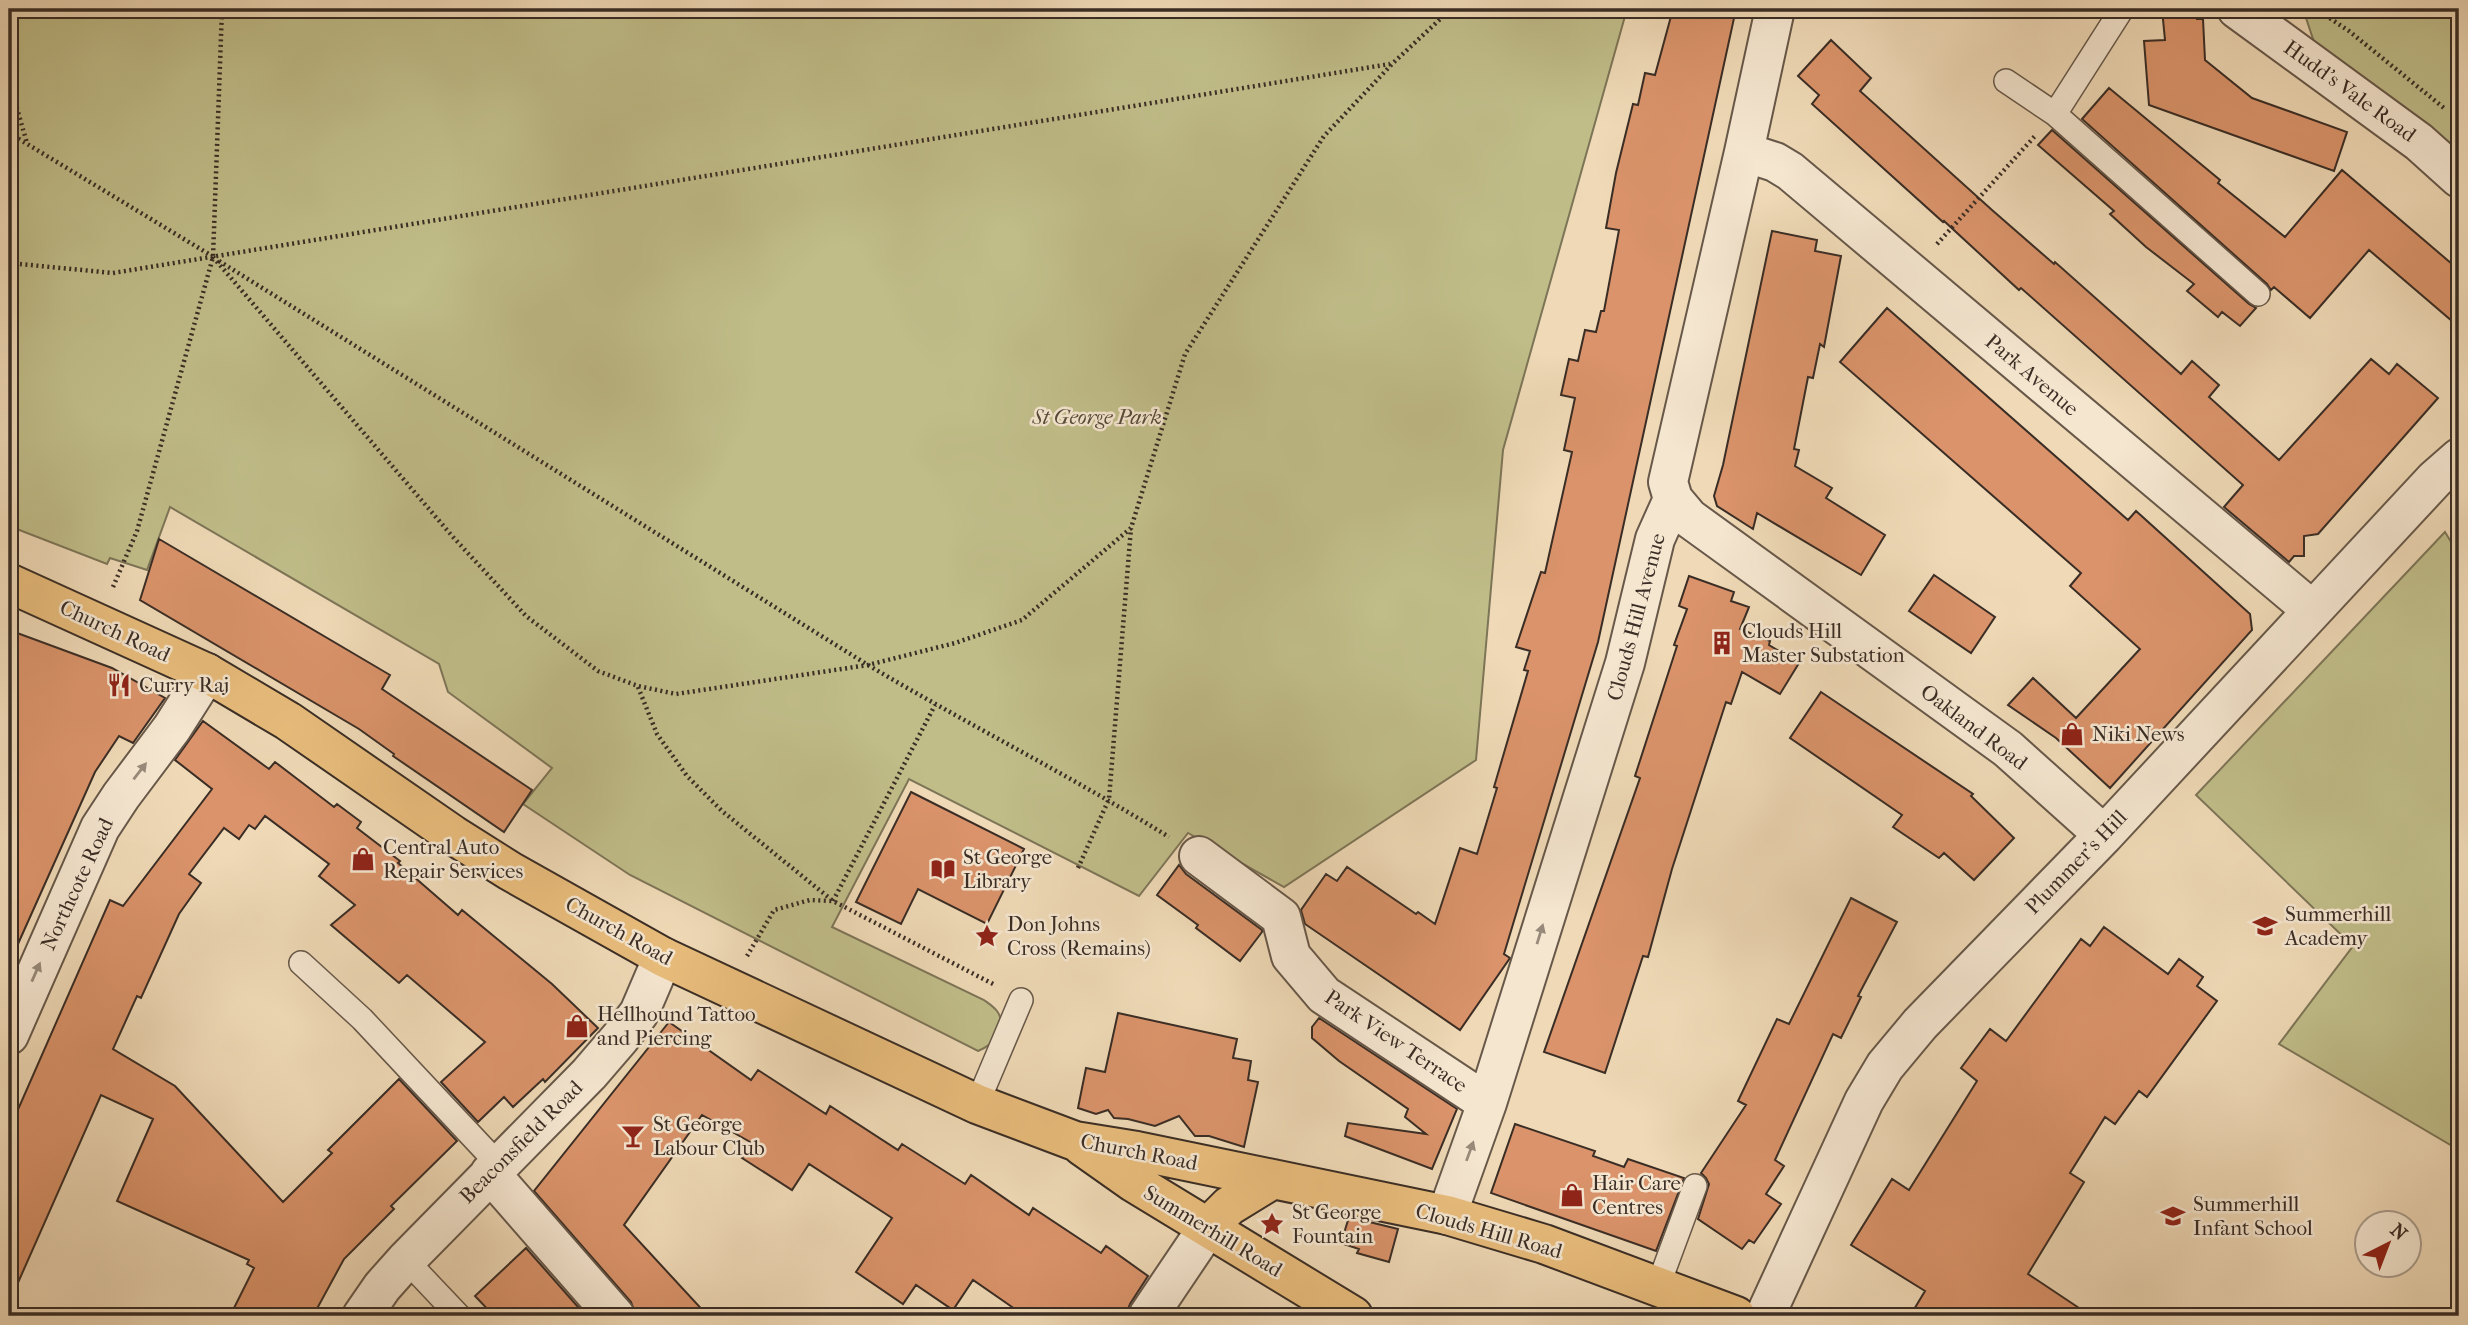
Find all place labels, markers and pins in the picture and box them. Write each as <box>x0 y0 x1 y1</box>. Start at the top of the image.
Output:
place label: Clouds Hill Master Substation <box>1742 619 1905 667</box>
building icon: Clouds Hill Master Substation <box>1708 629 1736 657</box>
restaurant icon: Curry Raj <box>105 671 133 699</box>
place label: Curry Raj <box>139 673 229 697</box>
shop icon: Niki News <box>2058 720 2086 748</box>
place label: Niki News <box>2092 722 2185 746</box>
place label: Central Auto Repair Services <box>383 835 524 883</box>
shop icon: Central Auto Repair Services <box>349 845 377 873</box>
place label: St George Library <box>963 845 1052 893</box>
library icon: St George Library <box>929 855 957 883</box>
place label: Summerhill Academy <box>2284 902 2391 950</box>
place label: Don Johns Cross (Remains) <box>1007 912 1151 960</box>
school or university icon: Summerhill Academy <box>2251 912 2279 940</box>
place icon: Don Johns Cross (Remains) <box>973 922 1001 950</box>
place label: Hellhound Tattoo and Piercing <box>597 1002 756 1050</box>
shop icon: Hellhound Tattoo and Piercing <box>563 1012 591 1040</box>
place label: St George Labour Club <box>653 1112 765 1160</box>
bar icon: St George Labour Club <box>619 1122 647 1150</box>
place label: Hair Care Centres <box>1592 1171 1681 1219</box>
shop icon: Hair Care Centres <box>1558 1181 1586 1209</box>
place label: Summerhill Infant School <box>2193 1192 2313 1240</box>
place label: St George Fountain <box>1292 1200 1381 1248</box>
school or university icon: Summerhill Infant School <box>2159 1202 2187 1230</box>
place icon: St George Fountain <box>1258 1210 1286 1238</box>

